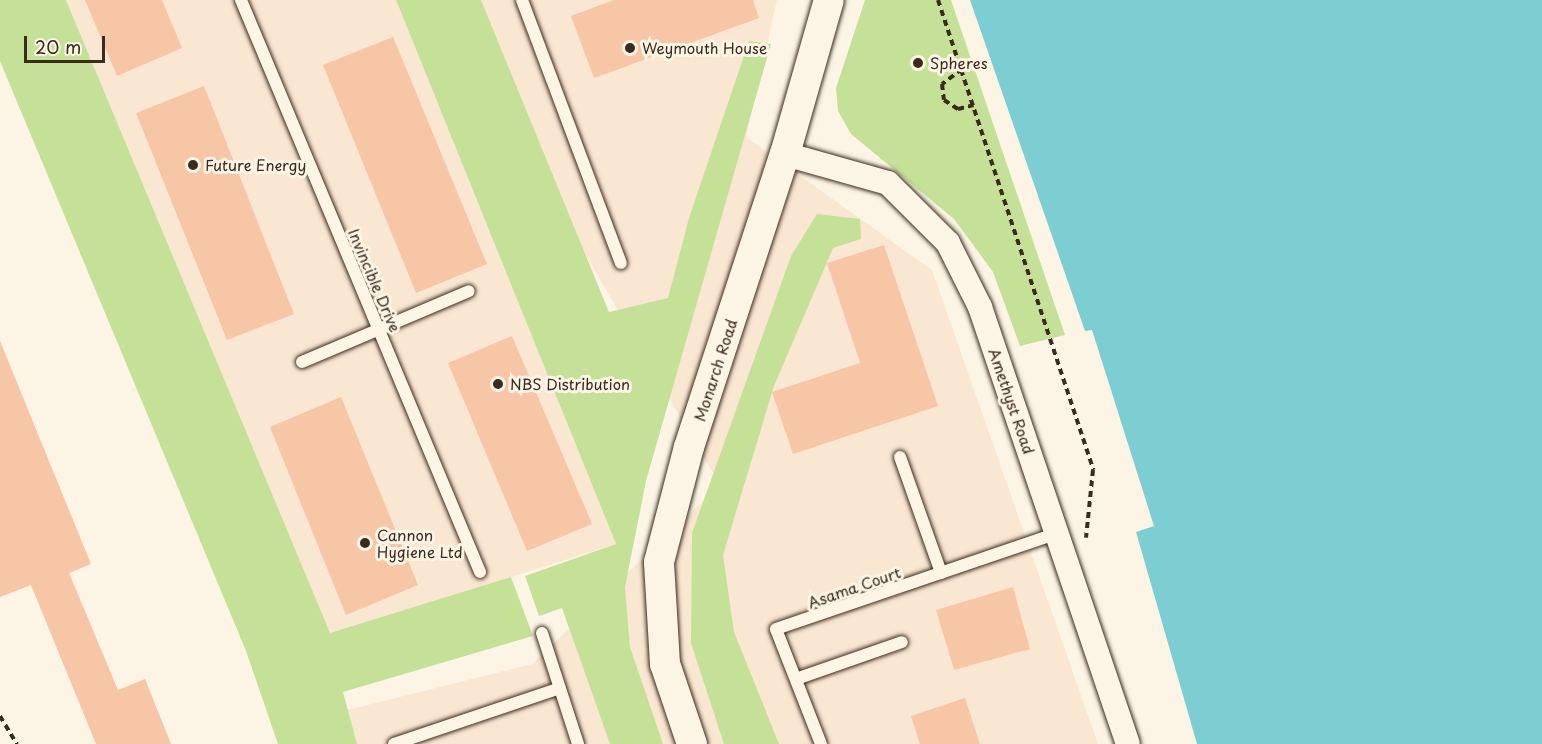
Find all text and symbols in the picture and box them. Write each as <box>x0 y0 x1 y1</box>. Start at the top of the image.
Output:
scale bar <box>27 24 108 62</box>
text: 20 m <box>35 33 81 60</box>
place label: Weymouth House <box>642 39 768 57</box>
marker: Weymouth House <box>623 41 637 55</box>
place label: Spheres <box>930 54 988 72</box>
marker: Spheres <box>911 56 925 70</box>
place label: Future Energy <box>205 156 308 174</box>
marker: Future Energy <box>186 158 200 172</box>
street label: Invincible Drive <box>345 225 405 335</box>
street label: Monarch Road <box>690 317 740 423</box>
street label: Amethyst Road <box>985 346 1039 456</box>
place label: NBS Distribution <box>510 375 630 393</box>
marker: NBS Distribution <box>491 377 505 391</box>
place label: Cannon Hygiene Ltd <box>377 525 463 560</box>
marker: Cannon Hygiene Ltd <box>358 536 372 550</box>
street label: Asama Court <box>805 563 903 611</box>

